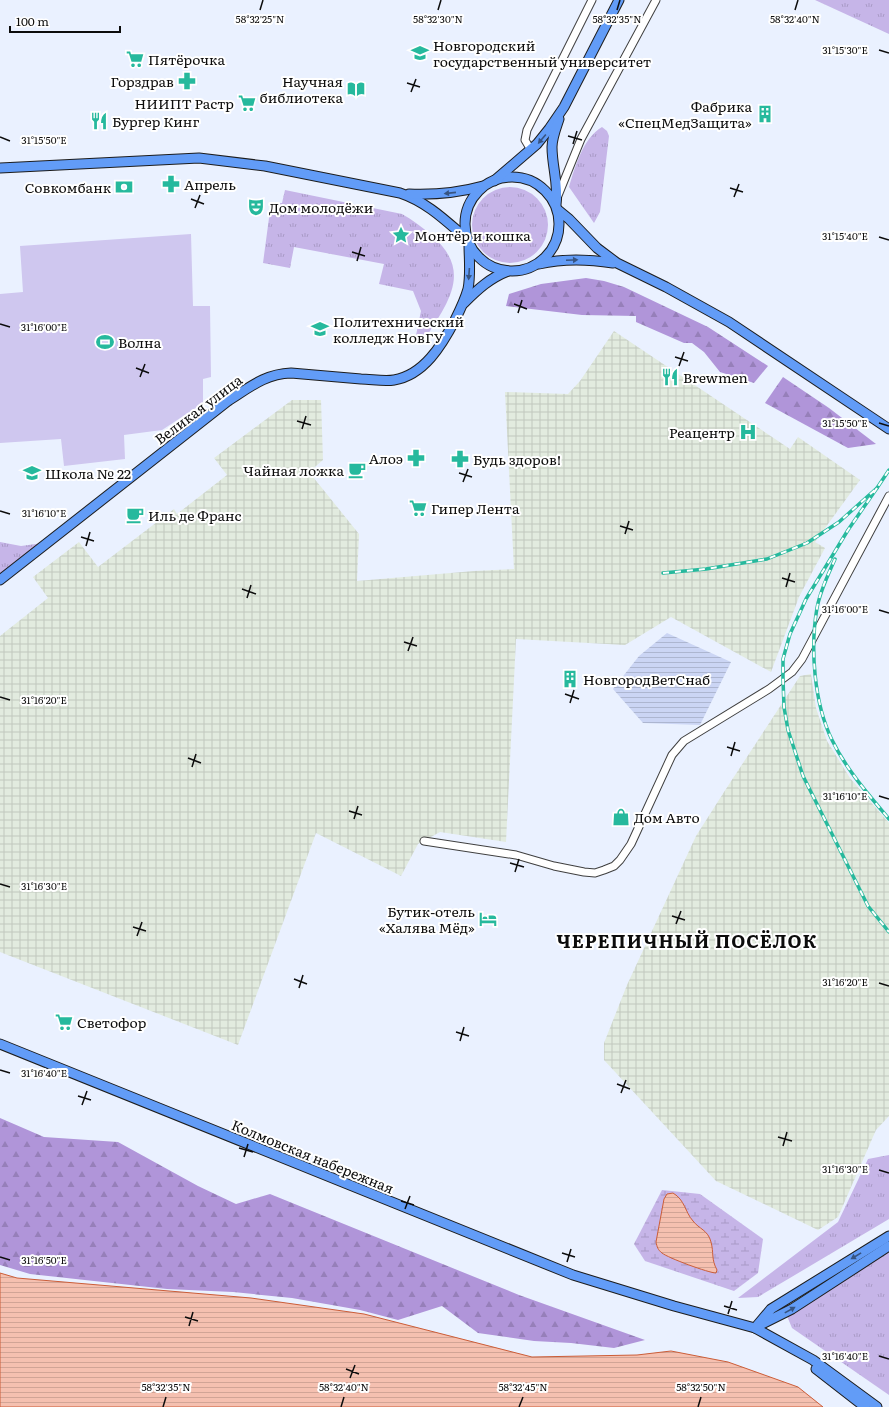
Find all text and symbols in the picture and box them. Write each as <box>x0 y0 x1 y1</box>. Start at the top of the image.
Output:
scale bar <box>10 8 120 34</box>
text: 58°32'25"N <box>236 11 284 26</box>
text: 58°32'30"N <box>413 11 463 26</box>
text: 58°32'35"N <box>592 11 642 26</box>
text: 58°32'40"N <box>770 11 820 26</box>
text: 100 m <box>16 12 49 30</box>
place label: Новгородский государственный университет <box>433 35 651 71</box>
text: 31°15'30"E <box>822 42 868 57</box>
school or university icon: Новгородский государственный университет <box>410 43 430 63</box>
supermarket icon: Пятёрочка <box>125 49 145 69</box>
place label: Пятёрочка <box>148 49 226 69</box>
place label: Горздрав <box>111 71 174 91</box>
pharmacy icon: Горздрав <box>177 71 197 91</box>
place label: Научная библиотека <box>260 71 343 107</box>
library icon: Научная библиотека <box>346 79 366 99</box>
place label: НИИПТ Растр <box>134 93 234 113</box>
supermarket icon: НИИПТ Растр <box>237 93 257 113</box>
place label: Фабрика «СпецМедЗащита» <box>618 96 752 132</box>
building icon: Фабрика «СпецМедЗащита» <box>755 104 775 124</box>
restaurant icon: Бургер Кинг <box>89 111 109 131</box>
place label: Бургер Кинг <box>112 111 199 131</box>
text: 31°15'50"E <box>21 132 67 147</box>
one-way arrow <box>537 133 546 144</box>
pharmacy icon: Апрель <box>161 174 181 194</box>
place label: Апрель <box>184 174 236 194</box>
place label: Совкомбанк <box>25 177 112 197</box>
bank icon: Совкомбанк <box>114 177 134 197</box>
one-way arrow <box>444 190 456 196</box>
theatre icon: Дом молодёжи <box>246 197 266 217</box>
place label: Дом молодёжи <box>269 197 373 217</box>
place icon: Монтёр и кошка <box>391 225 411 245</box>
place label: Монтёр и кошка <box>414 225 531 245</box>
text: 31°15'40"E <box>822 228 868 243</box>
one-way arrow <box>566 256 578 263</box>
one-way arrow <box>466 268 473 280</box>
place label: Политехнический колледж НовГУ <box>333 311 464 347</box>
text: 31°16'00"E <box>21 319 67 334</box>
school or university icon: Политехнический колледж НовГУ <box>310 319 330 339</box>
sports icon: Волна <box>95 332 115 352</box>
place label: Волна <box>118 332 162 352</box>
restaurant icon: Brewmen <box>660 367 680 387</box>
place label: Brewmen <box>683 367 748 387</box>
street label: Великая улица <box>150 369 246 449</box>
text: 31°15'50"E <box>822 415 868 430</box>
place label: Реацентр <box>669 422 735 442</box>
hospital icon: Реацентр <box>738 422 758 442</box>
place label: Алоэ <box>369 448 403 468</box>
pharmacy icon: Алоэ <box>406 448 426 468</box>
pharmacy icon: Будь здоров! <box>450 449 470 469</box>
place label: Будь здоров! <box>473 449 561 469</box>
place label: Чайная ложка <box>243 460 344 480</box>
cafe icon: Чайная ложка <box>347 460 367 480</box>
school or university icon: Школа № 22 <box>22 463 42 483</box>
place label: Школа № 22 <box>45 463 131 483</box>
supermarket icon: Гипер Лента <box>408 498 428 518</box>
place label: Гипер Лента <box>431 498 520 518</box>
text: 31°16'10"E <box>22 505 66 520</box>
cafe icon: Иль де Франс <box>125 505 145 525</box>
place label: Иль де Франс <box>148 505 242 525</box>
text: 31°16'00"E <box>822 601 868 616</box>
building icon: НовгородВетСнаб <box>560 669 580 689</box>
place label: НовгородВетСнаб <box>583 669 710 689</box>
text: 31°16'20"E <box>21 692 67 707</box>
text: 31°16'10"E <box>823 788 867 803</box>
shop icon: Дом Авто <box>611 807 631 827</box>
place label: Дом Авто <box>634 807 700 827</box>
text: 31°16'30"E <box>21 878 67 893</box>
place label: Бутик-отель «Халява Мёд» <box>379 901 475 937</box>
hotel icon: Бутик-отель «Халява Мёд» <box>478 909 498 929</box>
district label: ЧЕРЕПИЧНЫЙ ПОСЁЛОК <box>557 927 817 954</box>
text: 31°16'20"E <box>822 974 868 989</box>
supermarket icon: Светофор <box>54 1012 74 1032</box>
place label: Светофор <box>77 1012 146 1032</box>
text: 31°16'40"E <box>21 1065 67 1080</box>
street label: Колмовская набережная <box>229 1114 397 1198</box>
text: 31°16'30"E <box>822 1161 868 1176</box>
text: 31°16'50"E <box>21 1252 67 1267</box>
one-way arrow <box>851 1252 861 1260</box>
one-way arrow <box>784 1306 796 1313</box>
text: 31°16'40"E <box>822 1348 868 1363</box>
text: 58°32'35"N <box>141 1379 191 1394</box>
text: 58°32'40"N <box>319 1379 369 1394</box>
text: 58°32'45"N <box>498 1379 548 1394</box>
text: 58°32'50"N <box>676 1379 726 1394</box>

